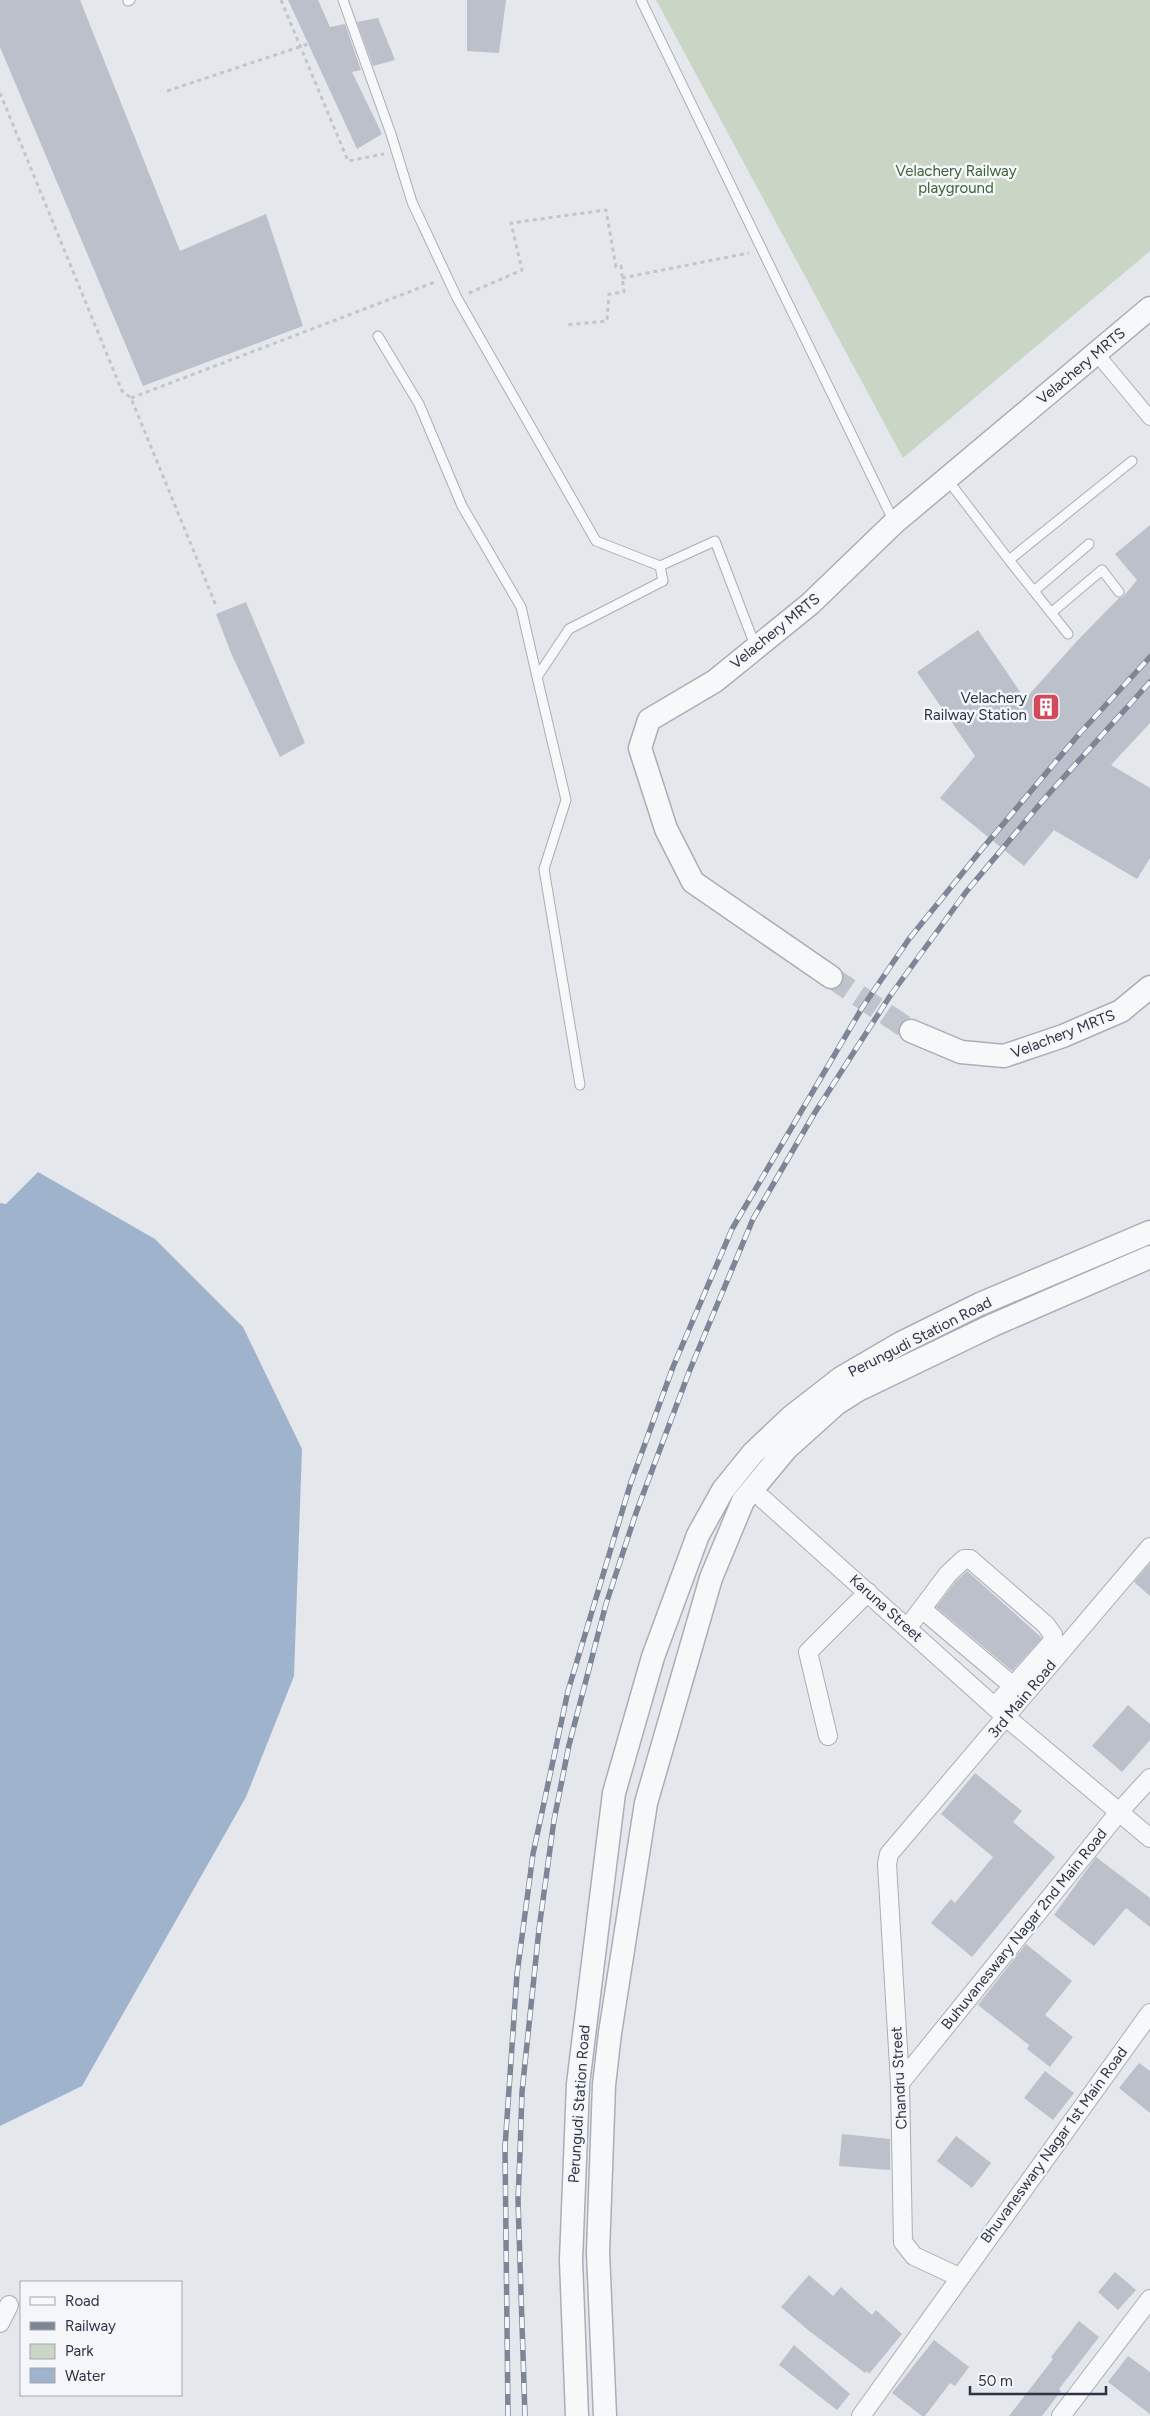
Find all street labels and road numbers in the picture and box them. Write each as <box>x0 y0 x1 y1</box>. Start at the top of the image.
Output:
street label: Velachery MRTS <box>1033 324 1129 408</box>
street label: Velachery MRTS <box>727 589 823 673</box>
street label: Velachery MRTS <box>1009 1006 1117 1062</box>
street label: Perungudi Station Road <box>845 1293 995 1381</box>
street label: Karuna Street <box>846 1571 926 1646</box>
street label: 3rd Main Road <box>984 1656 1060 1742</box>
street label: Buhuvaneswary Nagar 2nd Main Road <box>937 1825 1111 2033</box>
street label: Perungudi Station Road <box>564 2024 594 2184</box>
street label: Chandru Street <box>887 2026 911 2130</box>
street label: Bhuvaneswary Nagar 1st Main Road <box>977 2043 1131 2247</box>

